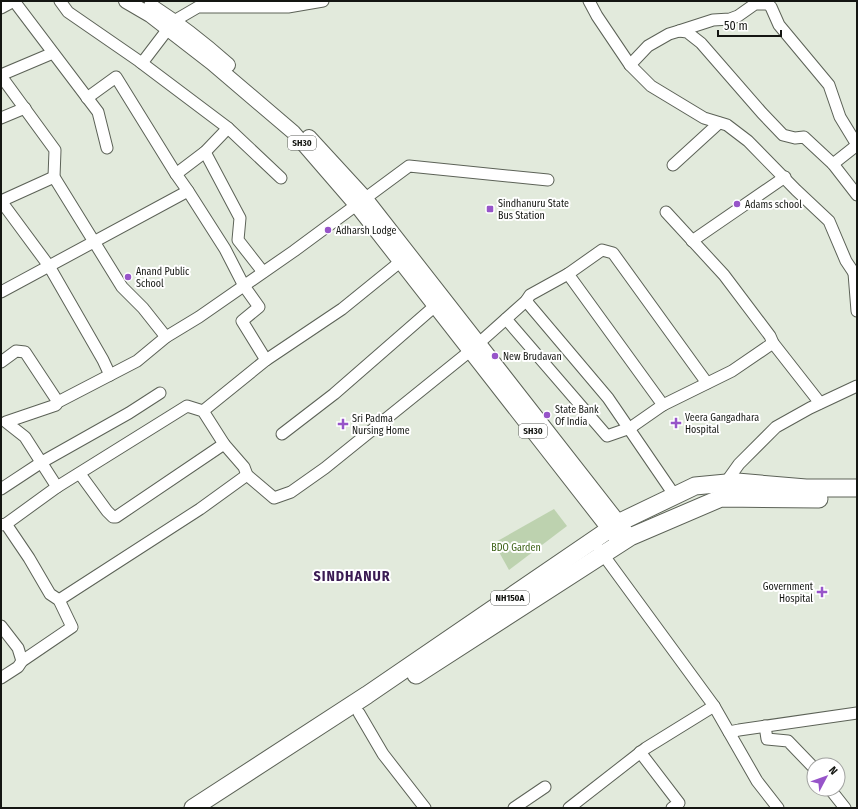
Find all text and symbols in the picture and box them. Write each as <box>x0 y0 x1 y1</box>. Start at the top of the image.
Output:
scale bar <box>718 12 781 38</box>
text: 50 m <box>724 19 748 33</box>
road number: SH30 <box>288 136 316 150</box>
place label: Sindhanuru State Bus Station <box>498 198 569 222</box>
marker: Adams school <box>732 199 742 209</box>
place label: Adams school <box>745 199 802 211</box>
marker: Sindhanuru State Bus Station <box>485 204 495 214</box>
marker: Adharsh Lodge <box>323 225 333 235</box>
place label: Adharsh Lodge <box>336 225 396 237</box>
place label: Anand Public School <box>136 266 190 290</box>
marker: Anand Public School <box>123 272 133 282</box>
marker: New Brudavan <box>490 351 500 361</box>
place label: New Brudavan <box>503 351 562 363</box>
place label: State Bank Of India <box>555 404 599 428</box>
marker: State Bank Of India <box>542 410 552 420</box>
place label: Veera Gangadhara Hospital <box>685 412 759 436</box>
place label: Sri Padma Nursing Home <box>352 413 410 437</box>
marker: Veera Gangadhara Hospital <box>670 417 682 429</box>
marker: Sri Padma Nursing Home <box>337 418 349 430</box>
road number: SH30 <box>519 424 547 438</box>
park label: BDO Garden <box>491 542 541 554</box>
district label: SINDHANUR <box>313 568 391 585</box>
place label: Government Hospital <box>763 581 814 605</box>
marker: Government Hospital <box>816 586 828 598</box>
road number: NH150A <box>491 591 529 605</box>
north arrow <box>806 757 846 797</box>
text: N <box>826 764 840 778</box>

